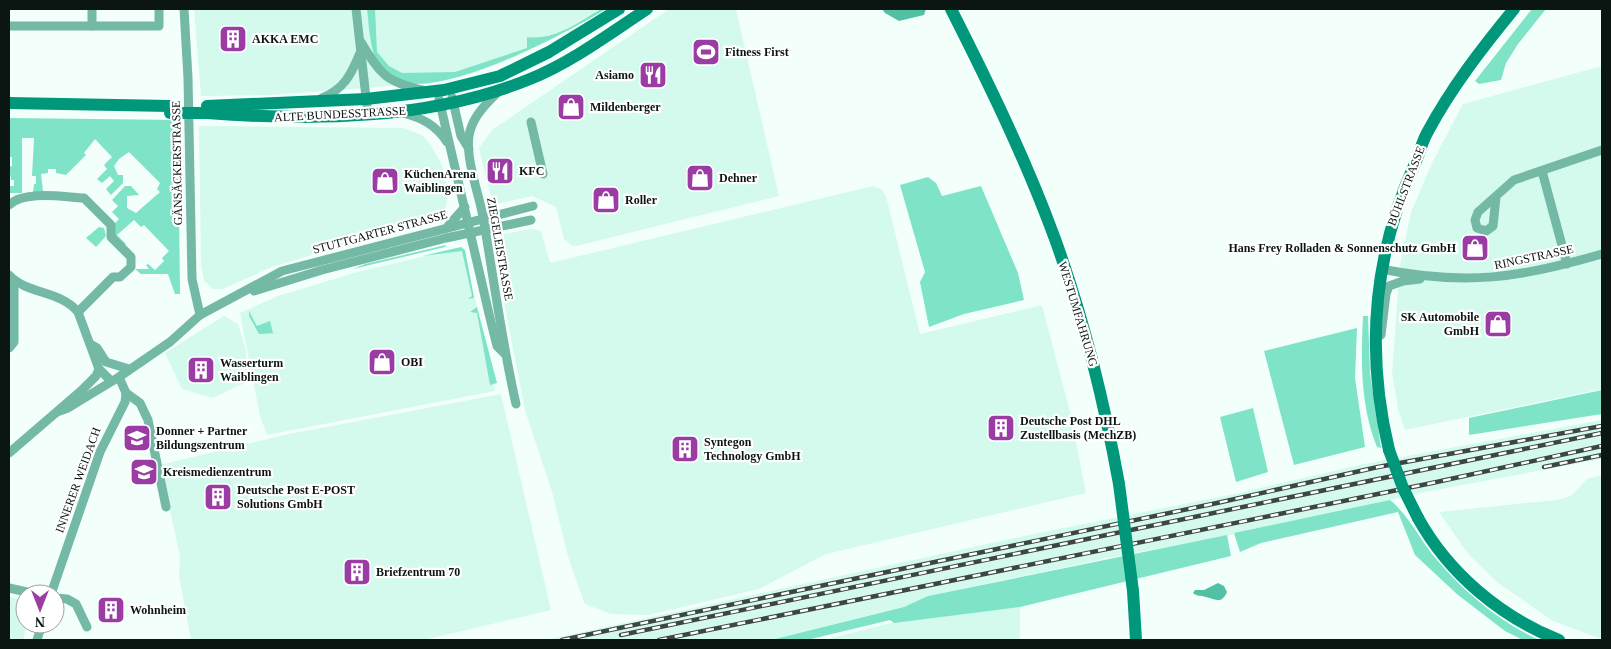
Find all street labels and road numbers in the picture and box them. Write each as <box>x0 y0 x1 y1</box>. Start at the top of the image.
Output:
street label: GÄNSÄCKERSTRASSE <box>169 101 185 225</box>
street label: ALTE BUNDESSTRASSE <box>274 104 406 124</box>
street label: BÜHLSTRASSE <box>1384 144 1428 228</box>
street label: ZIEGELEISTRASSE <box>484 196 516 302</box>
street label: STUTTGARTER STRASSE <box>311 207 449 257</box>
street label: RINGSTRASSE <box>1493 242 1575 272</box>
street label: WESTUMFAHRUNG <box>1055 260 1101 369</box>
street label: INNERER WEIDACH <box>52 425 104 535</box>

